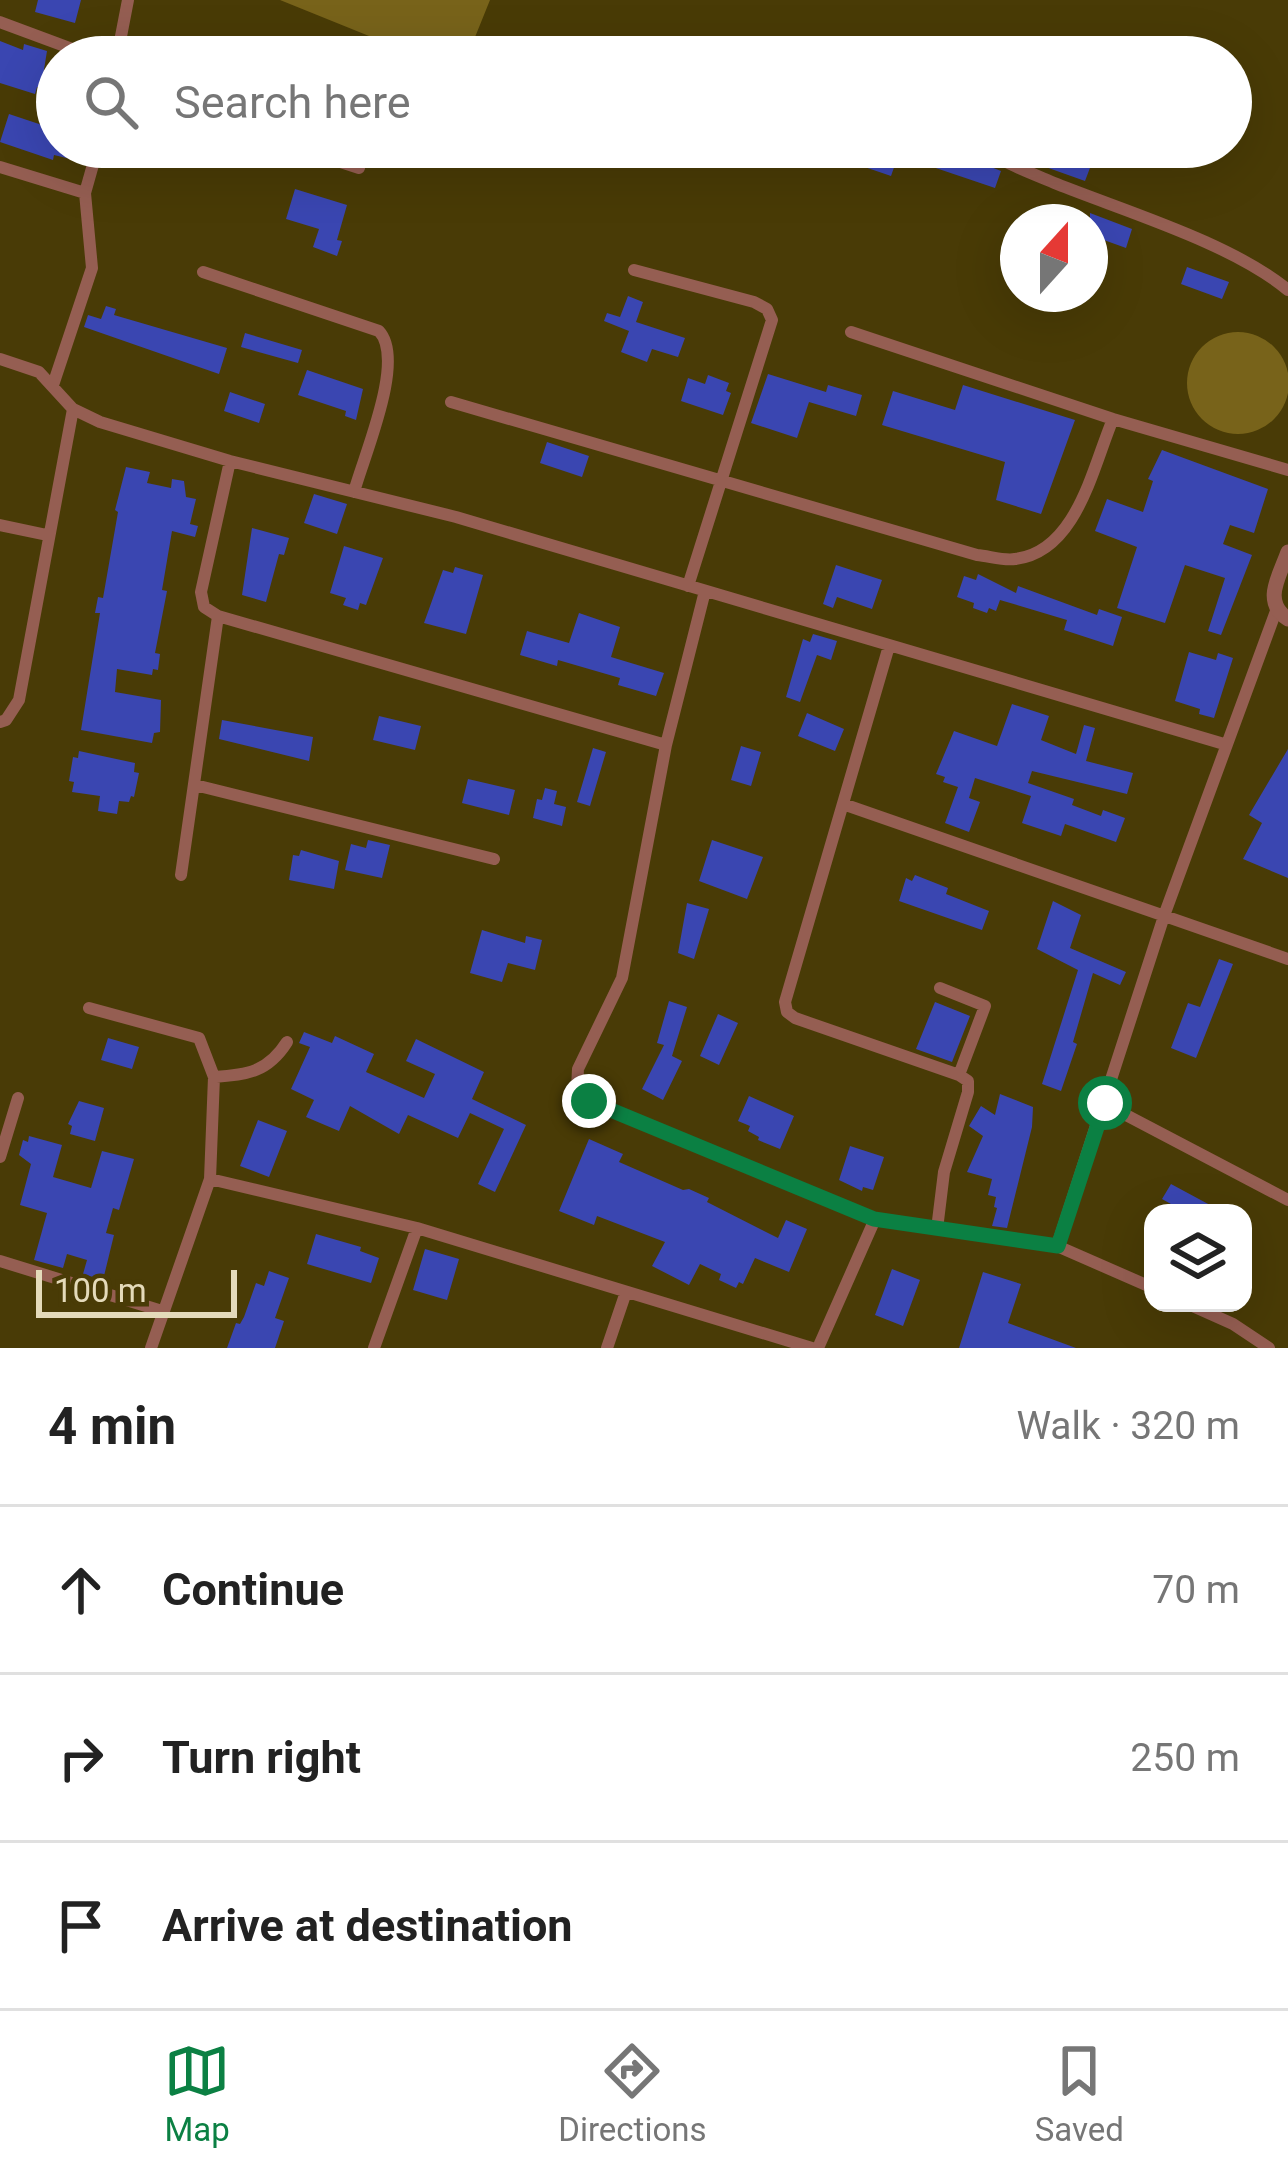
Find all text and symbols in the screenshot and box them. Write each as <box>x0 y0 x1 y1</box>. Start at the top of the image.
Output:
search box <box>36 36 1252 168</box>
icon: search <box>78 69 144 135</box>
text: Search here <box>174 76 411 129</box>
north arrow <box>1000 204 1108 312</box>
route end <box>562 1074 616 1128</box>
route start <box>1078 1076 1132 1130</box>
map controls <box>1144 1204 1252 1312</box>
button: layers <box>1144 1204 1252 1312</box>
scale bar <box>36 1264 237 1317</box>
text: 100 m <box>54 1271 147 1310</box>
text: 4 min <box>48 1397 176 1456</box>
text: Walk · 320 m <box>1016 1403 1240 1449</box>
icon: ahead <box>48 1557 114 1623</box>
text: Continue <box>162 1563 344 1616</box>
text: 70 m <box>1152 1567 1240 1613</box>
icon: right <box>48 1725 114 1791</box>
text: Turn right <box>162 1731 361 1784</box>
text: 250 m <box>1130 1735 1240 1781</box>
icon: arrive <box>48 1893 114 1959</box>
text: Arrive at destination <box>162 1899 573 1952</box>
tab: Map <box>164 2038 230 2149</box>
tab: Directions <box>558 2038 707 2149</box>
tab: Saved <box>1035 2038 1124 2149</box>

